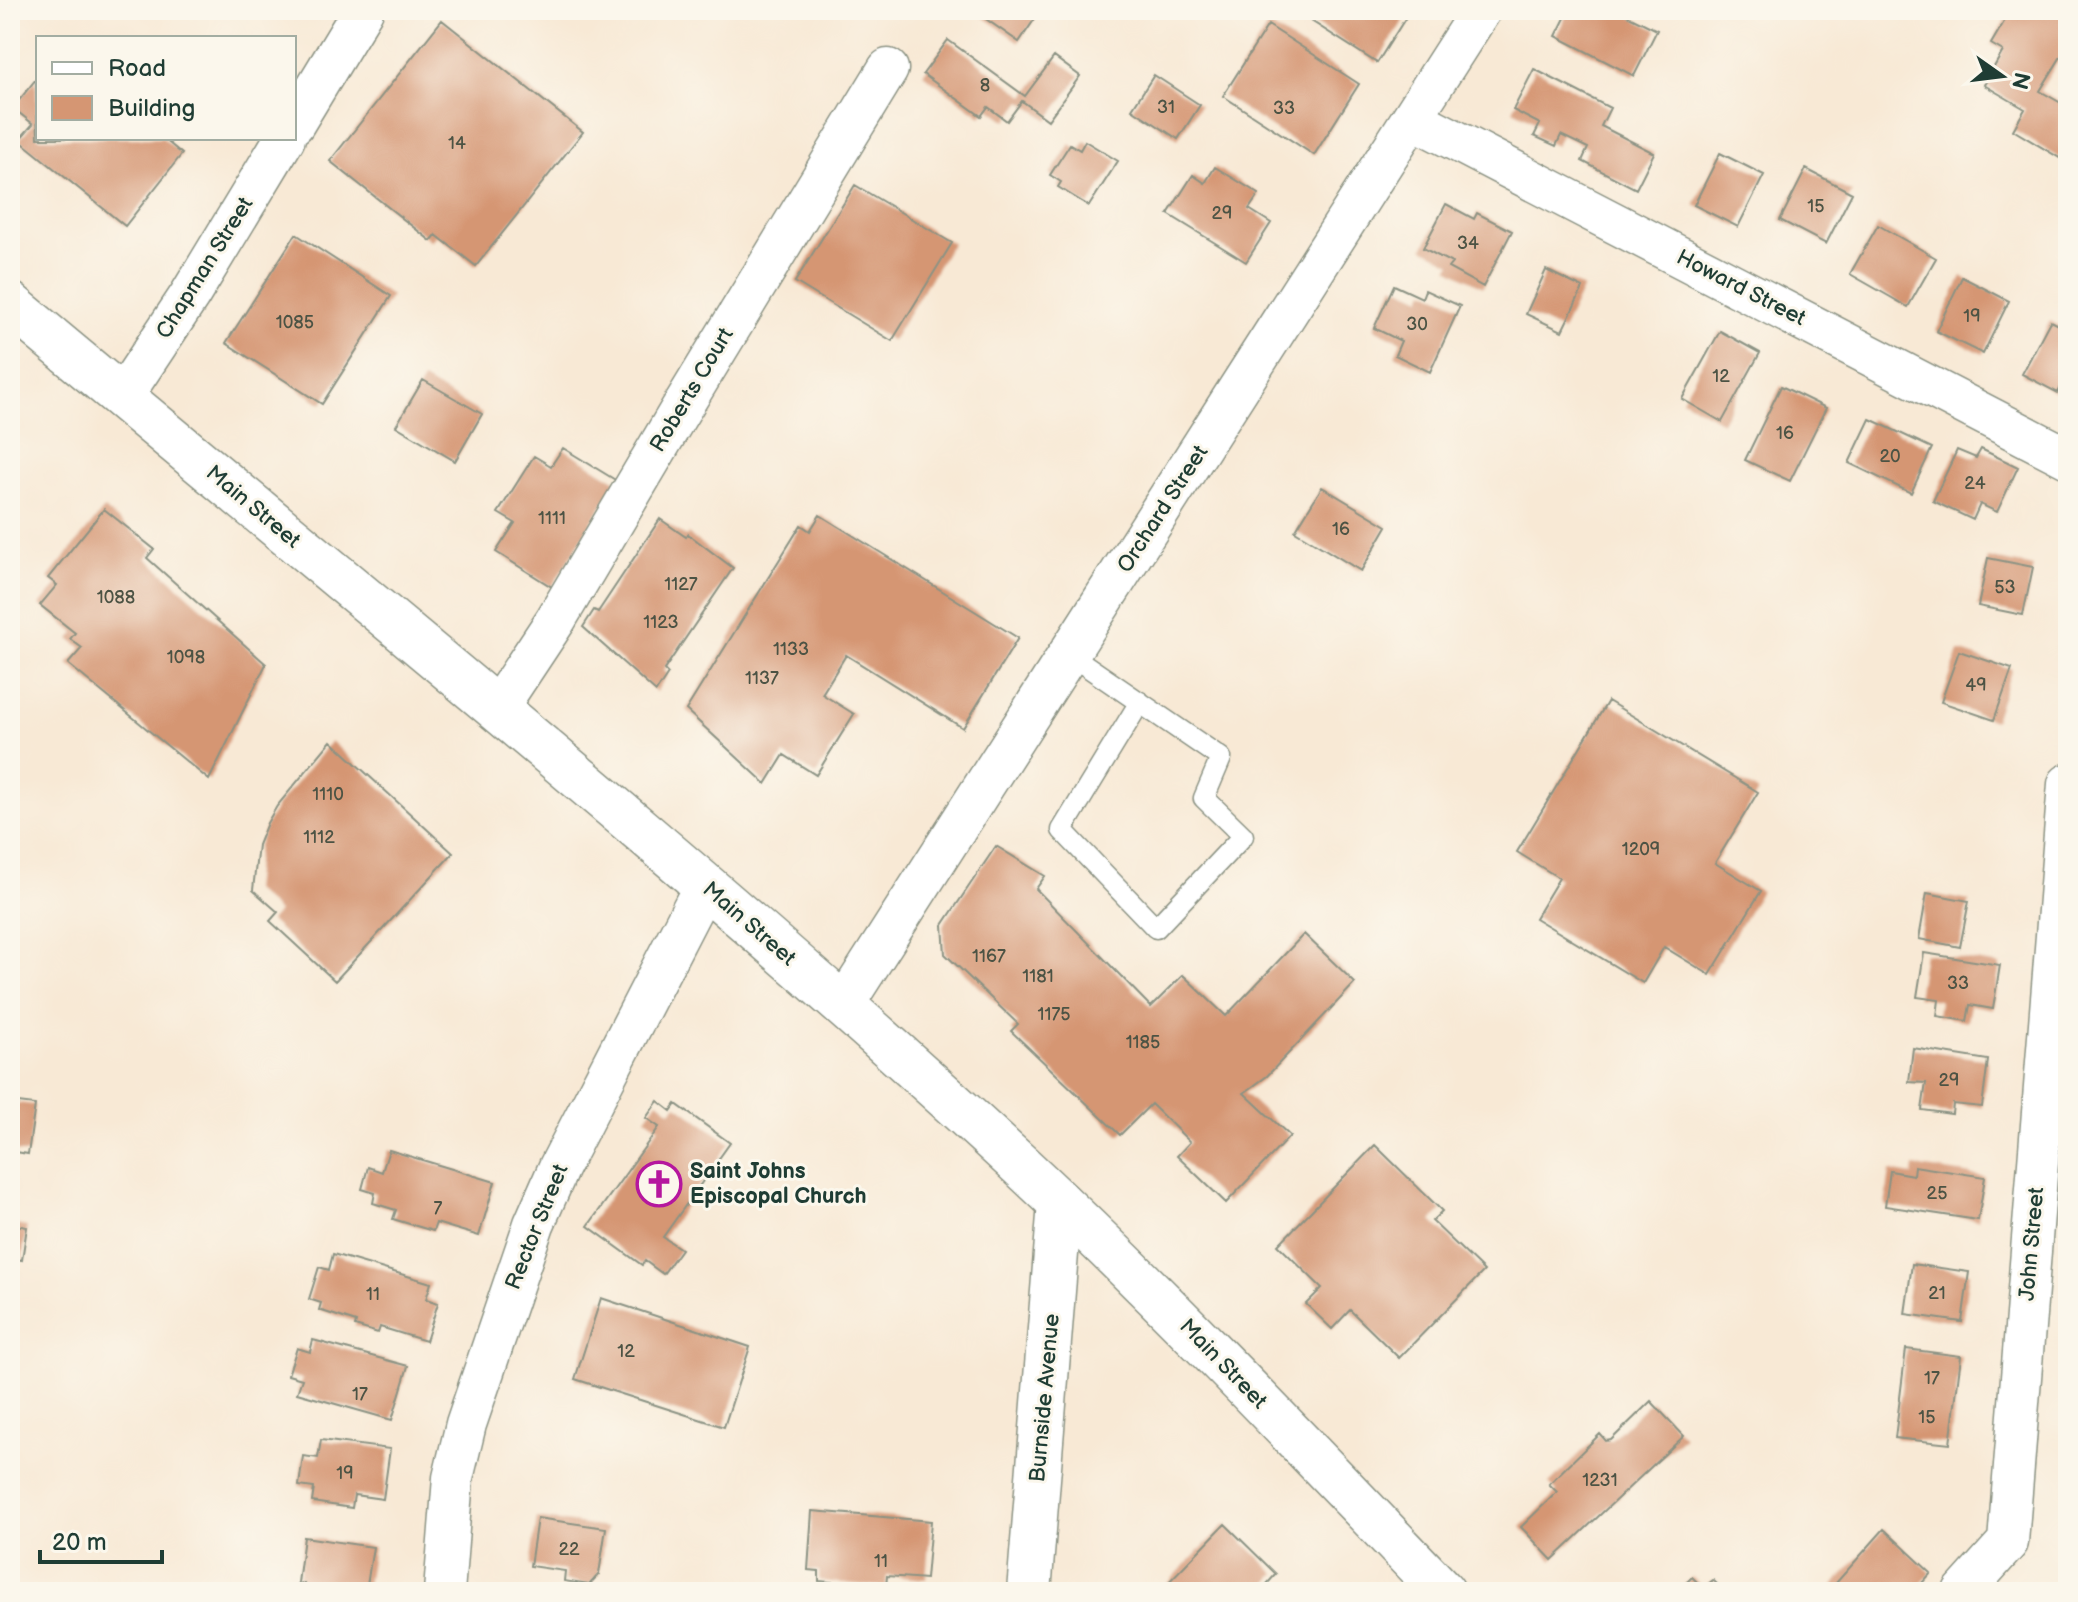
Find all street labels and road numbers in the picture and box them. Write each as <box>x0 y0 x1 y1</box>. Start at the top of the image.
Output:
street label: Chapman Street <box>151 192 259 344</box>
street label: Howard Street <box>1672 244 1810 332</box>
street label: Roberts Court <box>644 323 740 457</box>
street label: Orchard Street <box>1112 440 1214 578</box>
street label: Main Street <box>200 460 306 554</box>
street label: Main Street <box>697 876 801 972</box>
street label: Rector Street <box>500 1160 574 1294</box>
street label: John Street <box>2014 1186 2050 1302</box>
street label: Burnside Avenue <box>1024 1313 1066 1483</box>
street label: Main Street <box>1173 1313 1273 1415</box>

